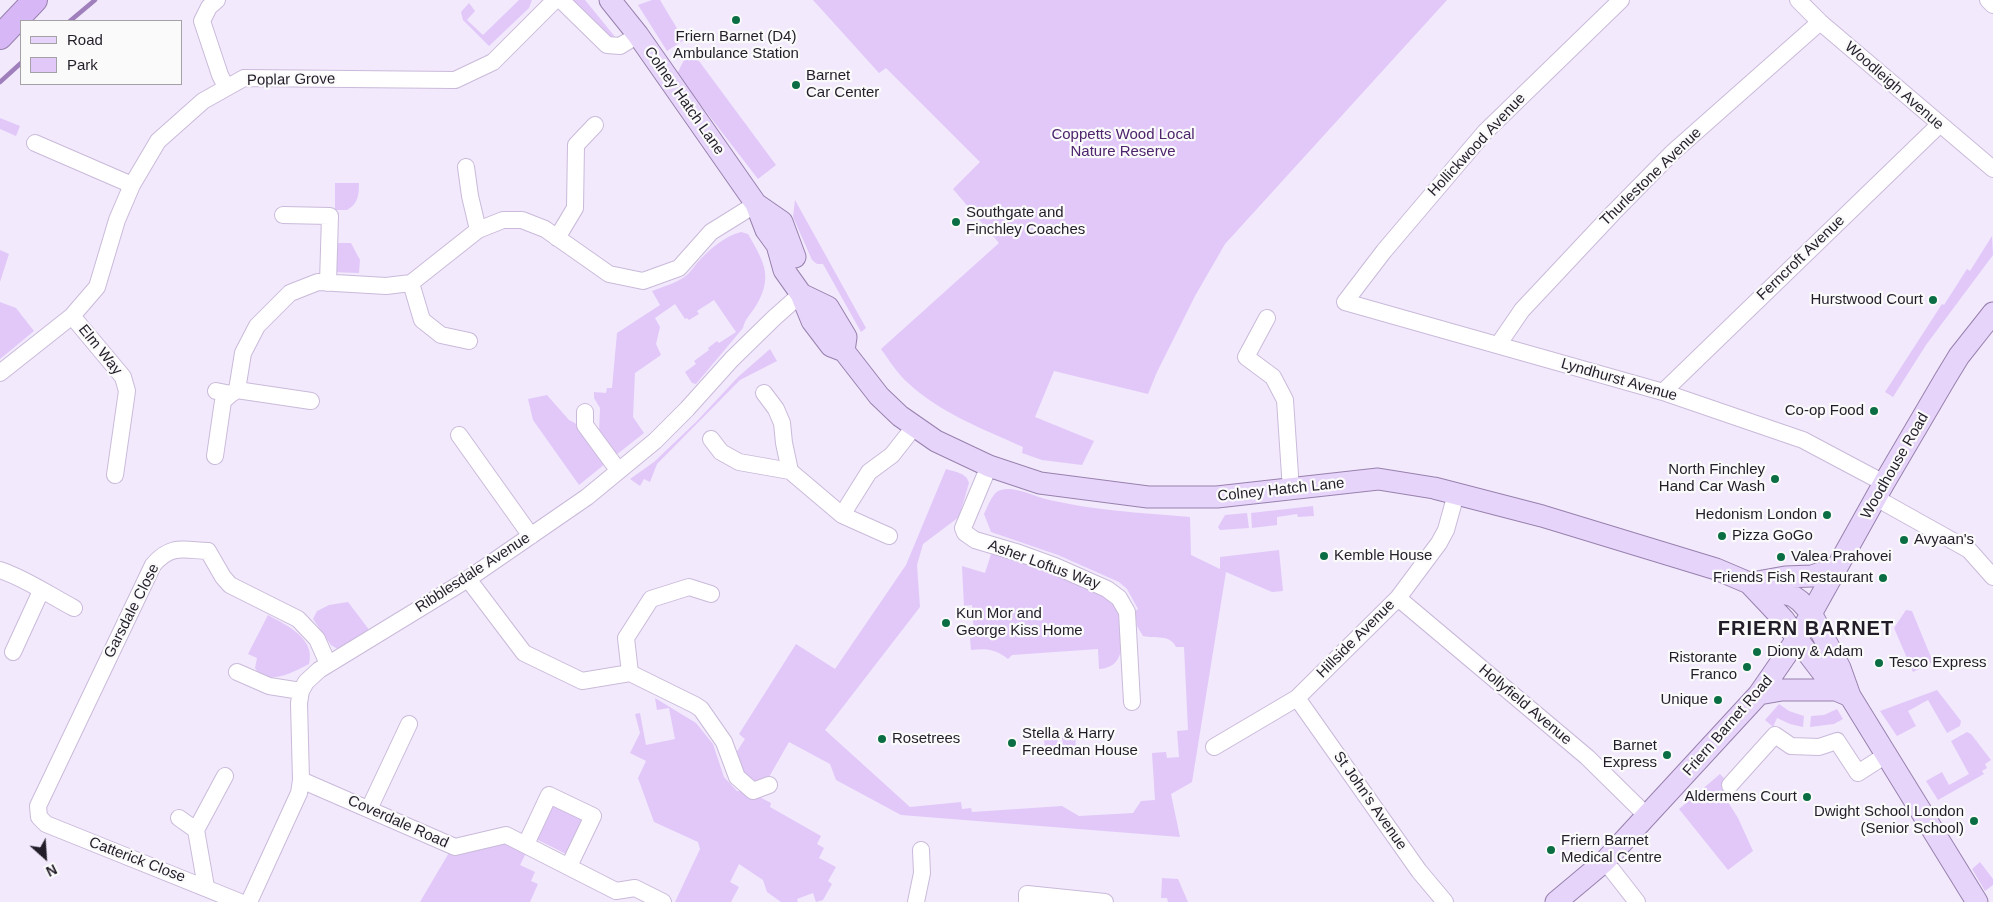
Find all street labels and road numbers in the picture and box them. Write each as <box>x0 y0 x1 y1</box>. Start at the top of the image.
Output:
street label: Woodleigh Avenue <box>1841 38 1947 134</box>
street label: Colney Hatch Lane <box>640 44 728 158</box>
street label: Poplar Grove <box>247 70 335 90</box>
street label: Hollickwood Avenue <box>1424 90 1530 200</box>
street label: Thurlestone Avenue <box>1597 124 1705 230</box>
street label: Ferncroft Avenue <box>1753 212 1849 304</box>
street label: Elm Way <box>74 321 126 379</box>
street label: Lyndhurst Avenue <box>1559 355 1679 405</box>
street label: Woodhouse Road <box>1857 410 1933 522</box>
street label: Colney Hatch Lane <box>1217 474 1345 506</box>
street label: Ribblesdale Avenue <box>412 529 534 617</box>
street label: Asher Loftus Way <box>986 536 1102 594</box>
street label: Garsdale Close <box>101 561 163 661</box>
street label: Hillside Avenue <box>1313 596 1399 682</box>
street label: Hollyfield Avenue <box>1475 661 1575 749</box>
street label: Friern Barnet Road <box>1679 672 1777 780</box>
street label: St John's Avenue <box>1329 748 1411 854</box>
street label: Coverdale Road <box>345 792 451 852</box>
street label: Catterick Close <box>86 833 188 887</box>

